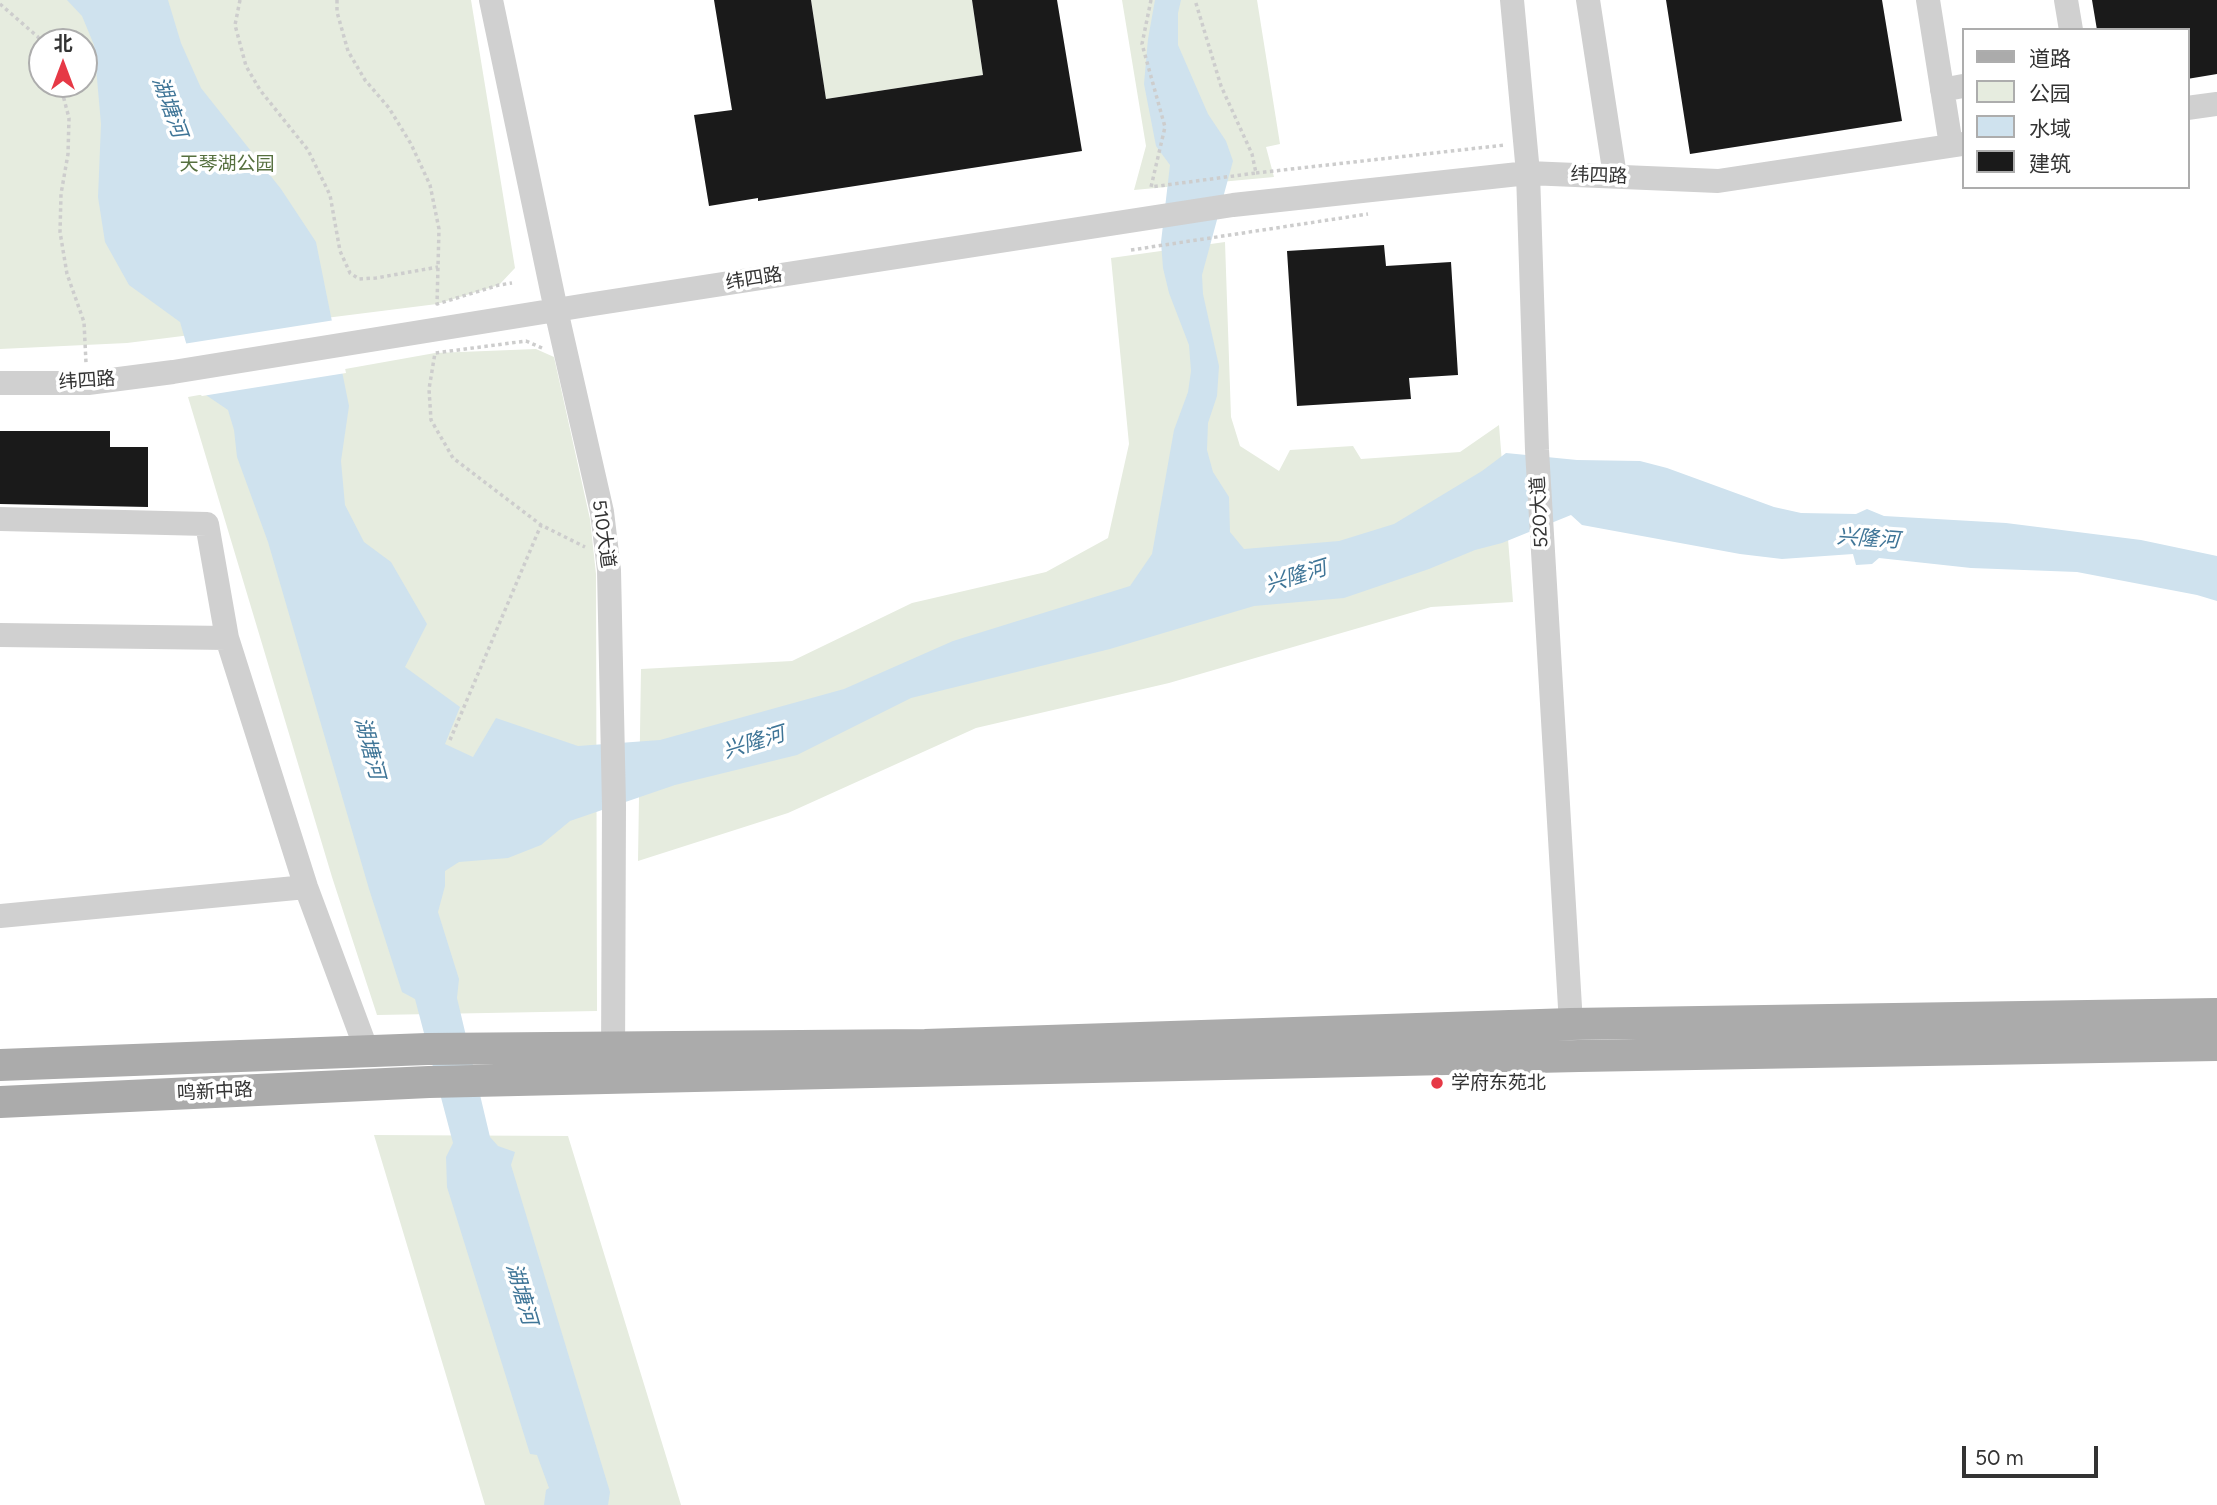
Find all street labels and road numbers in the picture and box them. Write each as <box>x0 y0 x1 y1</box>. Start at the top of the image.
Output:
street label: 纬四路 <box>1570 164 1628 188</box>
street label: 纬四路 <box>724 263 784 295</box>
street label: 纬四路 <box>58 368 116 394</box>
street label: 520大道 <box>1527 476 1553 548</box>
street label: 510大道 <box>587 498 619 570</box>
street label: 鸣新中路 <box>176 1079 254 1105</box>

